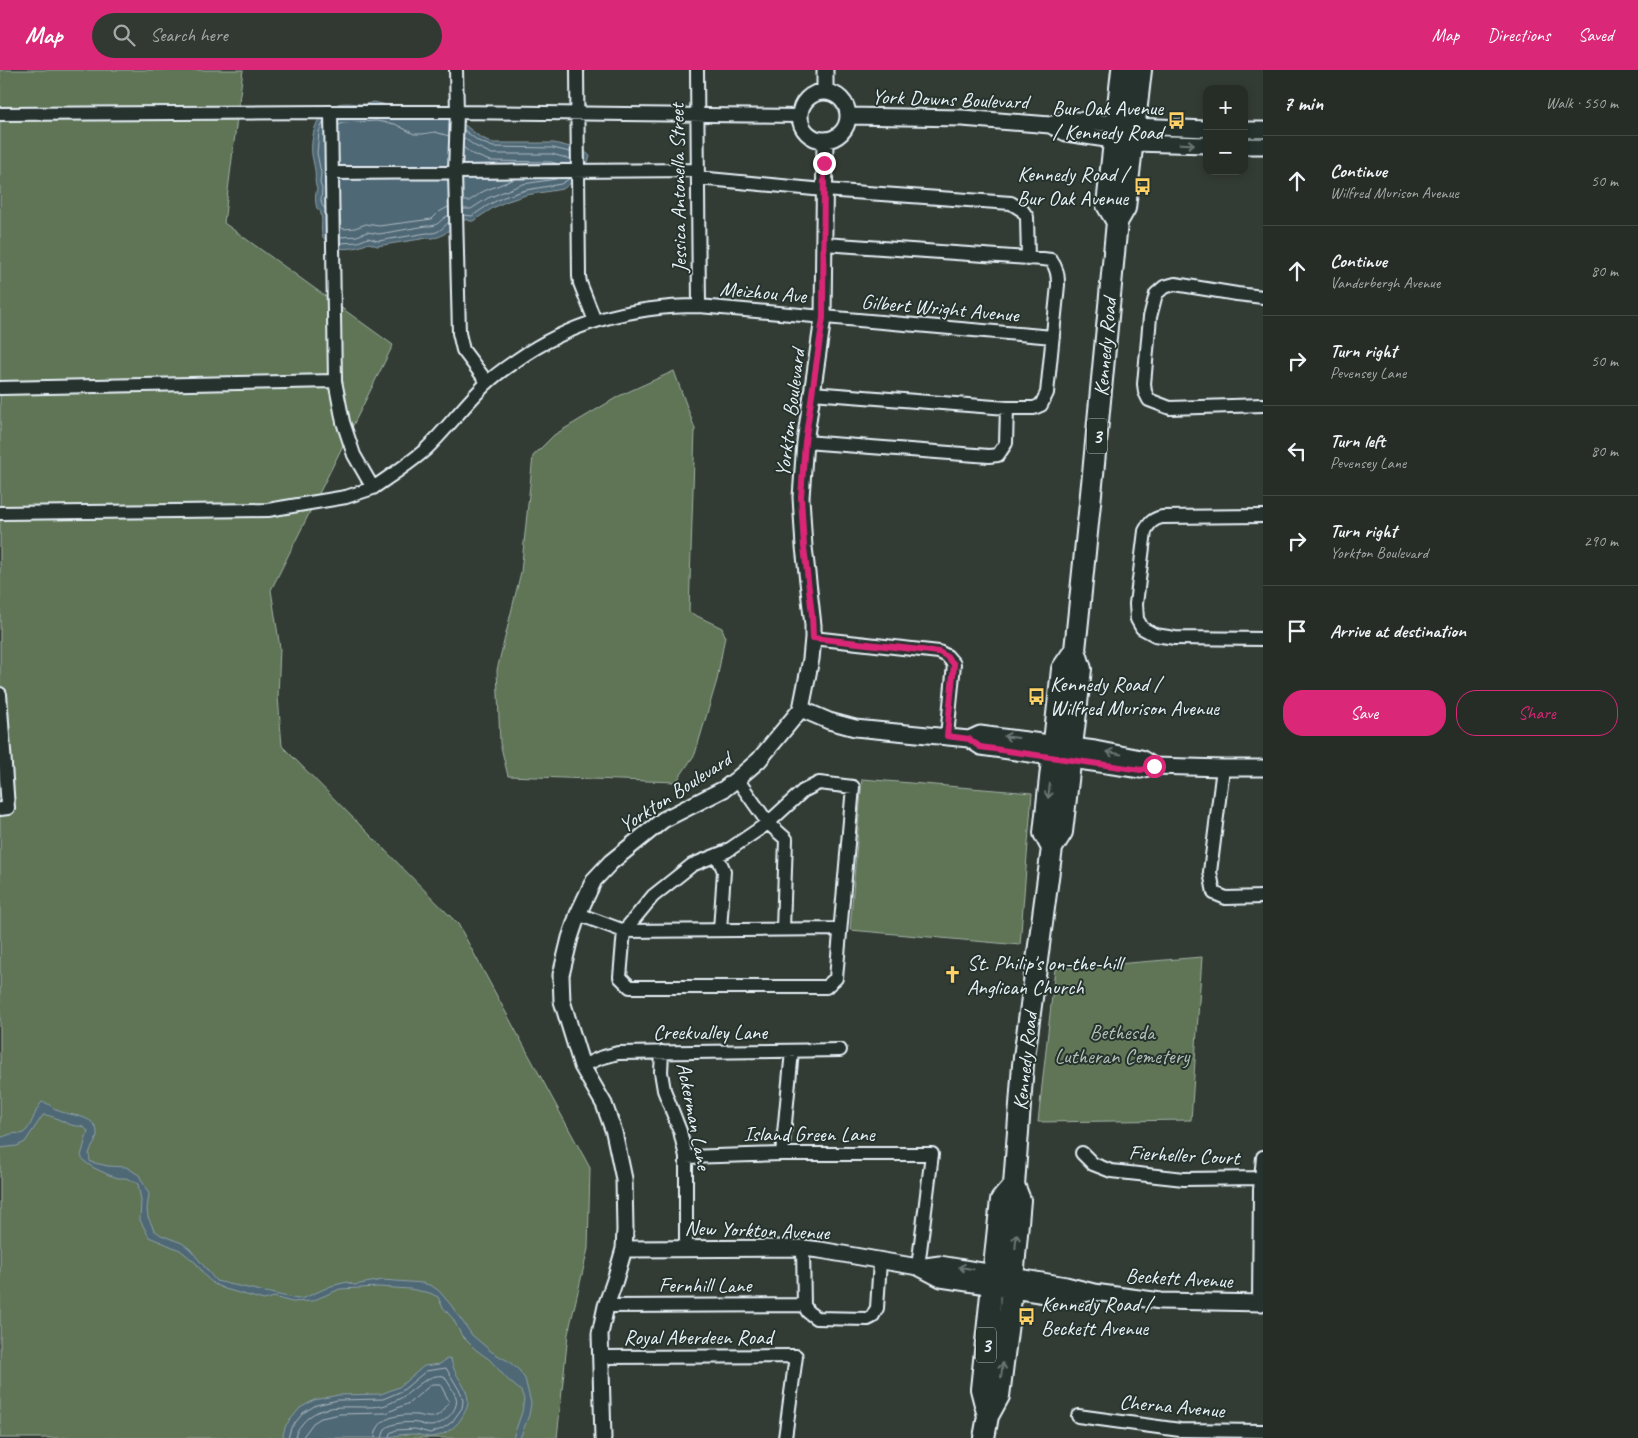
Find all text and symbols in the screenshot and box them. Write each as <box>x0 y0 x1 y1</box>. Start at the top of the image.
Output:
search box <box>92 13 442 58</box>
text: Map <box>25 20 62 50</box>
icon: search <box>110 21 138 49</box>
text: Search here <box>150 23 228 47</box>
text: Map <box>1432 24 1459 46</box>
text: Directions <box>1487 24 1550 46</box>
text: Saved <box>1578 24 1613 46</box>
street label: York Downs Boulevard <box>871 83 1032 115</box>
map controls <box>1203 85 1248 175</box>
button: + <box>1203 85 1248 130</box>
text: 7 min <box>1283 90 1323 116</box>
text: Walk · 550 m <box>1546 93 1618 113</box>
place label: Bur Oak Avenue / Kennedy Road <box>1052 95 1167 145</box>
street label: Jessica Antonella Street <box>663 101 692 274</box>
bus stop icon: Bur Oak Avenue / Kennedy Road <box>1167 110 1187 130</box>
button: − <box>1203 130 1248 175</box>
one-way arrow <box>1179 140 1195 149</box>
route end <box>813 152 836 175</box>
text: Continue <box>1330 159 1387 183</box>
place label: Kennedy Road / Bur Oak Avenue <box>1017 161 1132 211</box>
icon: ahead <box>1283 167 1311 195</box>
text: 50 m <box>1591 171 1618 191</box>
bus stop icon: Kennedy Road / Bur Oak Avenue <box>1132 176 1152 196</box>
text: Wilfred Murison Avenue <box>1330 183 1459 203</box>
text: Continue <box>1330 249 1387 273</box>
icon: ahead <box>1283 257 1311 285</box>
text: 80 m <box>1591 261 1618 281</box>
text: Vanderbergh Avenue <box>1330 273 1440 293</box>
street label: Meizhou Ave <box>719 275 808 309</box>
street label: Gilbert Wright Avenue <box>860 288 1021 328</box>
street label: Kennedy Road <box>1088 293 1123 397</box>
text: Turn right <box>1330 339 1397 363</box>
street label: Yorkton Boulevard <box>769 344 811 478</box>
icon: right <box>1283 347 1311 375</box>
text: 50 m <box>1591 351 1618 371</box>
text: Pevensey Lane <box>1330 363 1406 383</box>
road number: 3 <box>1087 418 1107 454</box>
text: Turn left <box>1330 429 1385 453</box>
icon: left <box>1283 437 1311 465</box>
text: 80 m <box>1591 441 1618 461</box>
text: Pevensey Lane <box>1330 453 1406 473</box>
text: Turn right <box>1330 519 1397 543</box>
icon: right <box>1283 527 1311 555</box>
text: 290 m <box>1584 531 1618 551</box>
text: Yorkton Boulevard <box>1330 543 1428 563</box>
icon: arrive <box>1283 617 1311 645</box>
text: Arrive at destination <box>1330 619 1466 643</box>
place label: Kennedy Road / Wilfred Murison Avenue <box>1050 671 1220 721</box>
bus stop icon: Kennedy Road / Wilfred Murison Avenue <box>1026 686 1046 706</box>
button: Save <box>1283 690 1446 736</box>
button: Share <box>1456 690 1618 736</box>
one-way arrow <box>1003 732 1019 742</box>
street label: Yorkton Boulevard <box>614 744 739 838</box>
one-way arrow <box>1106 747 1122 757</box>
route start <box>1143 755 1166 778</box>
one-way arrow <box>1044 783 1054 799</box>
place label: St. Philip's on-the-hill Anglican Church <box>967 950 1126 1000</box>
church icon: St. Philip's on-the-hill Anglican Church <box>943 965 963 985</box>
street label: Kennedy Road <box>1007 1007 1043 1111</box>
street label: Creekvalley Lane <box>653 1019 768 1045</box>
park label: Bethesda Lutheran Cemetery <box>1055 1019 1191 1069</box>
street label: Ackerman Lane <box>671 1060 718 1174</box>
street label: Island Green Lane <box>743 1121 876 1147</box>
street label: Fierheller Court <box>1128 1139 1242 1171</box>
street label: New Yorkton Avenue <box>684 1214 831 1246</box>
one-way arrow <box>1011 1234 1021 1250</box>
street label: Beckett Avenue <box>1125 1262 1234 1294</box>
one-way arrow <box>958 1263 974 1273</box>
street label: Fernhill Lane <box>659 1272 753 1298</box>
place label: Kennedy Road / Beckett Avenue <box>1041 1291 1156 1341</box>
bus stop icon: Kennedy Road / Beckett Avenue <box>1017 1306 1037 1326</box>
street label: Royal Aberdeen Road <box>624 1324 776 1350</box>
road number: 3 <box>976 1328 996 1362</box>
one-way arrow <box>997 1363 1007 1379</box>
street label: Cherna Avenue <box>1118 1388 1227 1424</box>

